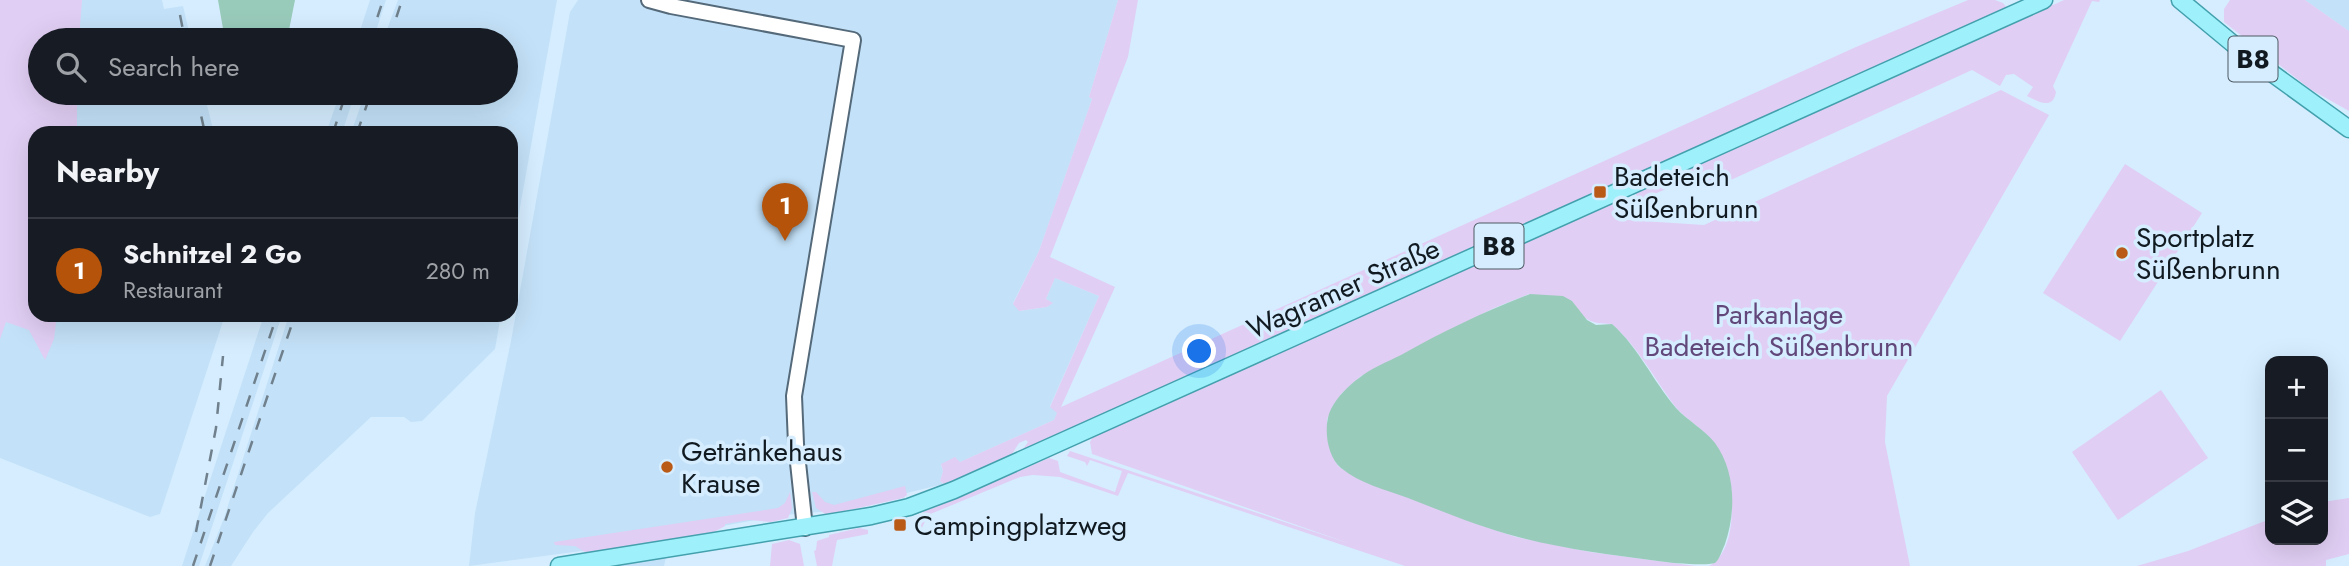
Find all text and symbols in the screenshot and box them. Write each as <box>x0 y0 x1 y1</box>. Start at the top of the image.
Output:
search box <box>28 28 518 105</box>
road number: B8 <box>2228 36 2278 82</box>
icon: search <box>52 48 90 86</box>
text: Search here <box>108 48 240 86</box>
text: Nearby <box>56 150 159 193</box>
place label: Badeteich Süßenbrunn <box>1614 156 1759 229</box>
pin: 1 <box>762 183 808 241</box>
marker: Badeteich Süßenbrunn <box>1592 184 1608 200</box>
place label: Sportplatz Süßenbrunn <box>2136 217 2281 290</box>
road number: B8 <box>1474 224 1524 268</box>
street label: Wagramer Straße <box>1240 228 1446 349</box>
text: Schnitzel 2 Go <box>123 235 302 273</box>
marker: Sportplatz Süßenbrunn <box>2114 245 2130 261</box>
text: 1 <box>73 254 85 288</box>
text: 280 m <box>426 254 490 288</box>
text: Restaurant <box>123 273 222 307</box>
park label: Parkanlage Badeteich Süßenbrunn <box>1644 294 1914 367</box>
your location <box>1182 334 1216 368</box>
map controls <box>2265 356 2328 545</box>
button: + <box>2265 356 2328 419</box>
button: − <box>2265 419 2328 482</box>
place label: Getränkehaus Krause <box>681 431 842 504</box>
marker: Getränkehaus Krause <box>659 459 675 475</box>
button: layers <box>2265 482 2328 545</box>
place label: Campingplatzweg <box>914 505 1127 546</box>
marker: Campingplatzweg <box>892 517 908 533</box>

